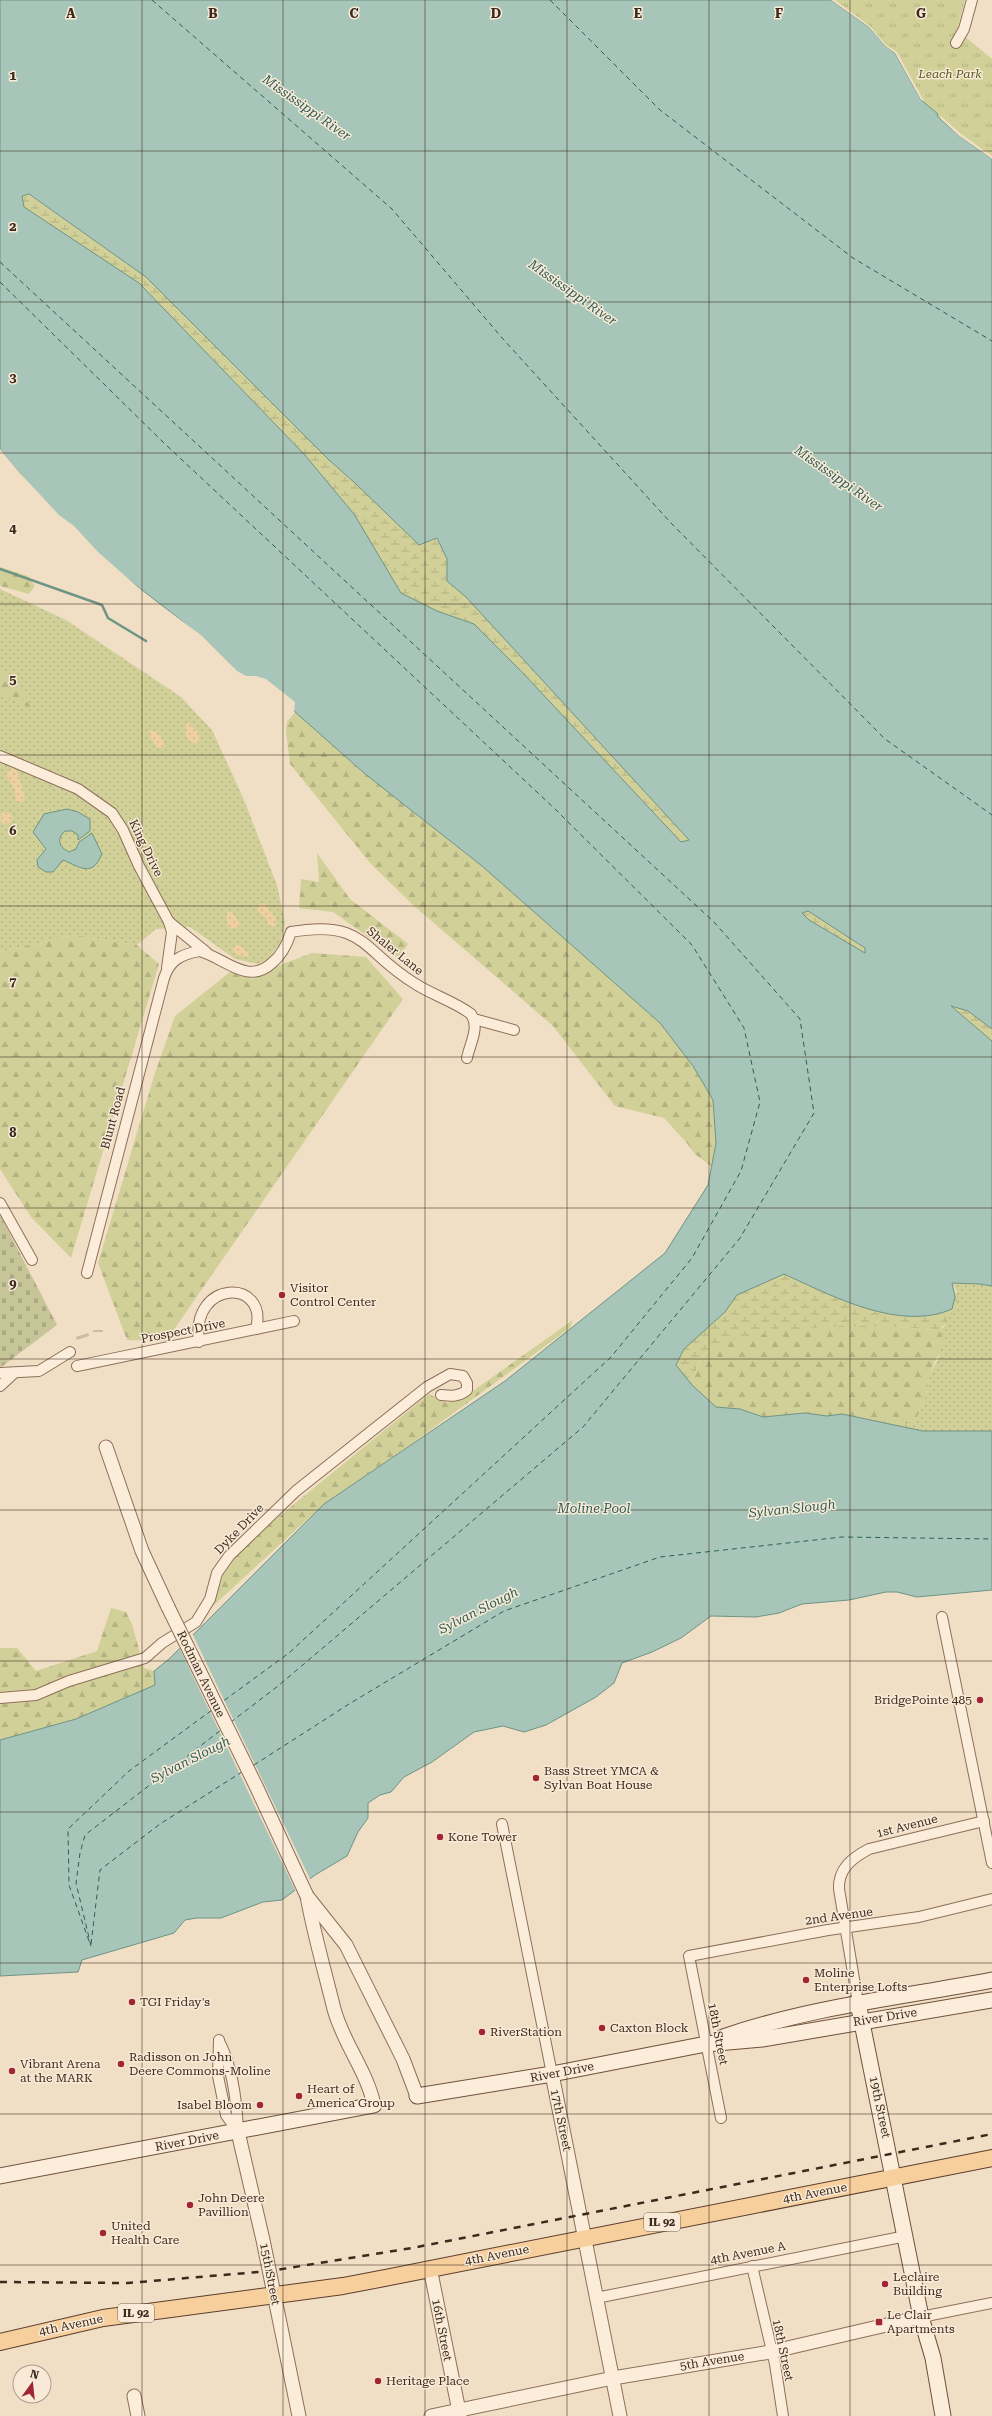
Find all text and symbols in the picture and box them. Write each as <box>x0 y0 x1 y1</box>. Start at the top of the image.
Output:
text: A <box>66 6 76 21</box>
text: B <box>208 6 218 21</box>
text: C <box>349 6 359 21</box>
text: D <box>491 6 501 21</box>
text: E <box>634 6 642 21</box>
text: F <box>775 6 783 21</box>
text: G <box>916 6 926 21</box>
park label: Leach Park <box>917 67 982 81</box>
text: 1 <box>9 68 17 83</box>
water label: Mississippi River <box>259 71 354 144</box>
text: 2 <box>9 219 17 234</box>
water label: Mississippi River <box>525 256 620 329</box>
text: 3 <box>9 370 17 385</box>
water label: Mississippi River <box>791 442 886 515</box>
text: 4 <box>9 521 17 536</box>
text: 5 <box>9 672 17 687</box>
street label: King Drive <box>126 817 166 879</box>
text: 6 <box>9 823 17 838</box>
street label: Shaler Lane <box>364 924 426 978</box>
text: 7 <box>9 974 17 989</box>
street label: Blunt Road <box>98 1085 128 1151</box>
text: 8 <box>9 1125 17 1140</box>
text: 9 <box>9 1276 17 1291</box>
place label: Visitor Control Center <box>290 1281 376 1309</box>
marker: Visitor Control Center <box>277 1290 287 1300</box>
street label: Prospect Drive <box>140 1316 227 1346</box>
water label: Sylvan Slough <box>747 1496 836 1521</box>
street label: Dyke Drive <box>212 1501 267 1557</box>
water label: Moline Pool <box>557 1501 631 1516</box>
water label: Sylvan Slough <box>435 1584 521 1637</box>
street label: Rodman Avenue <box>174 1628 228 1720</box>
place label: BridgePointe 485 <box>874 1693 972 1707</box>
marker: BridgePointe 485 <box>975 1695 985 1705</box>
water label: Sylvan Slough <box>147 1733 233 1786</box>
place label: Bass Street YMCA & Sylvan Boat House <box>544 1764 659 1792</box>
marker: Bass Street YMCA & Sylvan Boat House <box>531 1773 541 1783</box>
street label: 1st Avenue <box>875 1811 940 1840</box>
place label: Kone Tower <box>448 1830 517 1844</box>
marker: Kone Tower <box>435 1832 445 1842</box>
street label: 2nd Avenue <box>804 1904 874 1928</box>
place label: Moline Enterprise Lofts <box>814 1966 907 1994</box>
marker: Moline Enterprise Lofts <box>801 1975 811 1985</box>
place label: TGI Friday's <box>140 1995 210 2009</box>
marker: TGI Friday's <box>127 1997 137 2007</box>
street label: 18th Street <box>705 2002 731 2067</box>
street label: River Drive <box>852 2005 918 2029</box>
place label: Caxton Block <box>610 2021 689 2035</box>
marker: Caxton Block <box>597 2023 607 2033</box>
place label: RiverStation <box>490 2025 562 2039</box>
marker: RiverStation <box>477 2027 487 2037</box>
place label: Radisson on John Deere Commons-Moline <box>129 2050 271 2078</box>
place label: Vibrant Arena at the MARK <box>20 2057 101 2085</box>
marker: Radisson on John Deere Commons-Moline <box>116 2059 126 2069</box>
street label: River Drive <box>529 2059 596 2085</box>
marker: Vibrant Arena at the MARK <box>7 2066 17 2076</box>
street label: 19th Street <box>867 2075 894 2140</box>
place label: Heart of America Group <box>307 2082 395 2110</box>
street label: 17th Street <box>548 2088 575 2153</box>
marker: Heart of America Group <box>294 2091 304 2101</box>
place label: Isabel Bloom <box>177 2098 252 2112</box>
marker: Isabel Bloom <box>255 2100 265 2110</box>
street label: River Drive <box>154 2128 221 2154</box>
street label: 4th Avenue <box>782 2180 849 2206</box>
place label: John Deere Pavillion <box>198 2191 265 2219</box>
marker: John Deere Pavillion <box>185 2200 195 2210</box>
road number: IL 92 <box>644 2213 680 2231</box>
place label: United Health Care <box>111 2219 180 2247</box>
marker: United Health Care <box>98 2228 108 2238</box>
street label: 4th Avenue A <box>709 2239 787 2267</box>
street label: 15th Street <box>257 2242 283 2307</box>
street label: 4th Avenue <box>464 2242 531 2268</box>
place label: Leclaire Building <box>893 2270 942 2298</box>
marker: Leclaire Building <box>880 2279 890 2289</box>
street label: 16th Street <box>429 2298 455 2363</box>
road number: IL 92 <box>118 2304 154 2322</box>
place label: Le Clair Apartments <box>887 2308 955 2336</box>
street label: 4th Avenue <box>38 2311 105 2339</box>
marker: Le Clair Apartments <box>874 2317 884 2327</box>
street label: 18th Street <box>770 2318 797 2383</box>
street label: 5th Avenue <box>679 2349 746 2373</box>
north arrow <box>12 2364 52 2404</box>
text: N <box>29 2367 41 2382</box>
place label: Heritage Place <box>386 2374 470 2388</box>
marker: Heritage Place <box>373 2376 383 2386</box>

